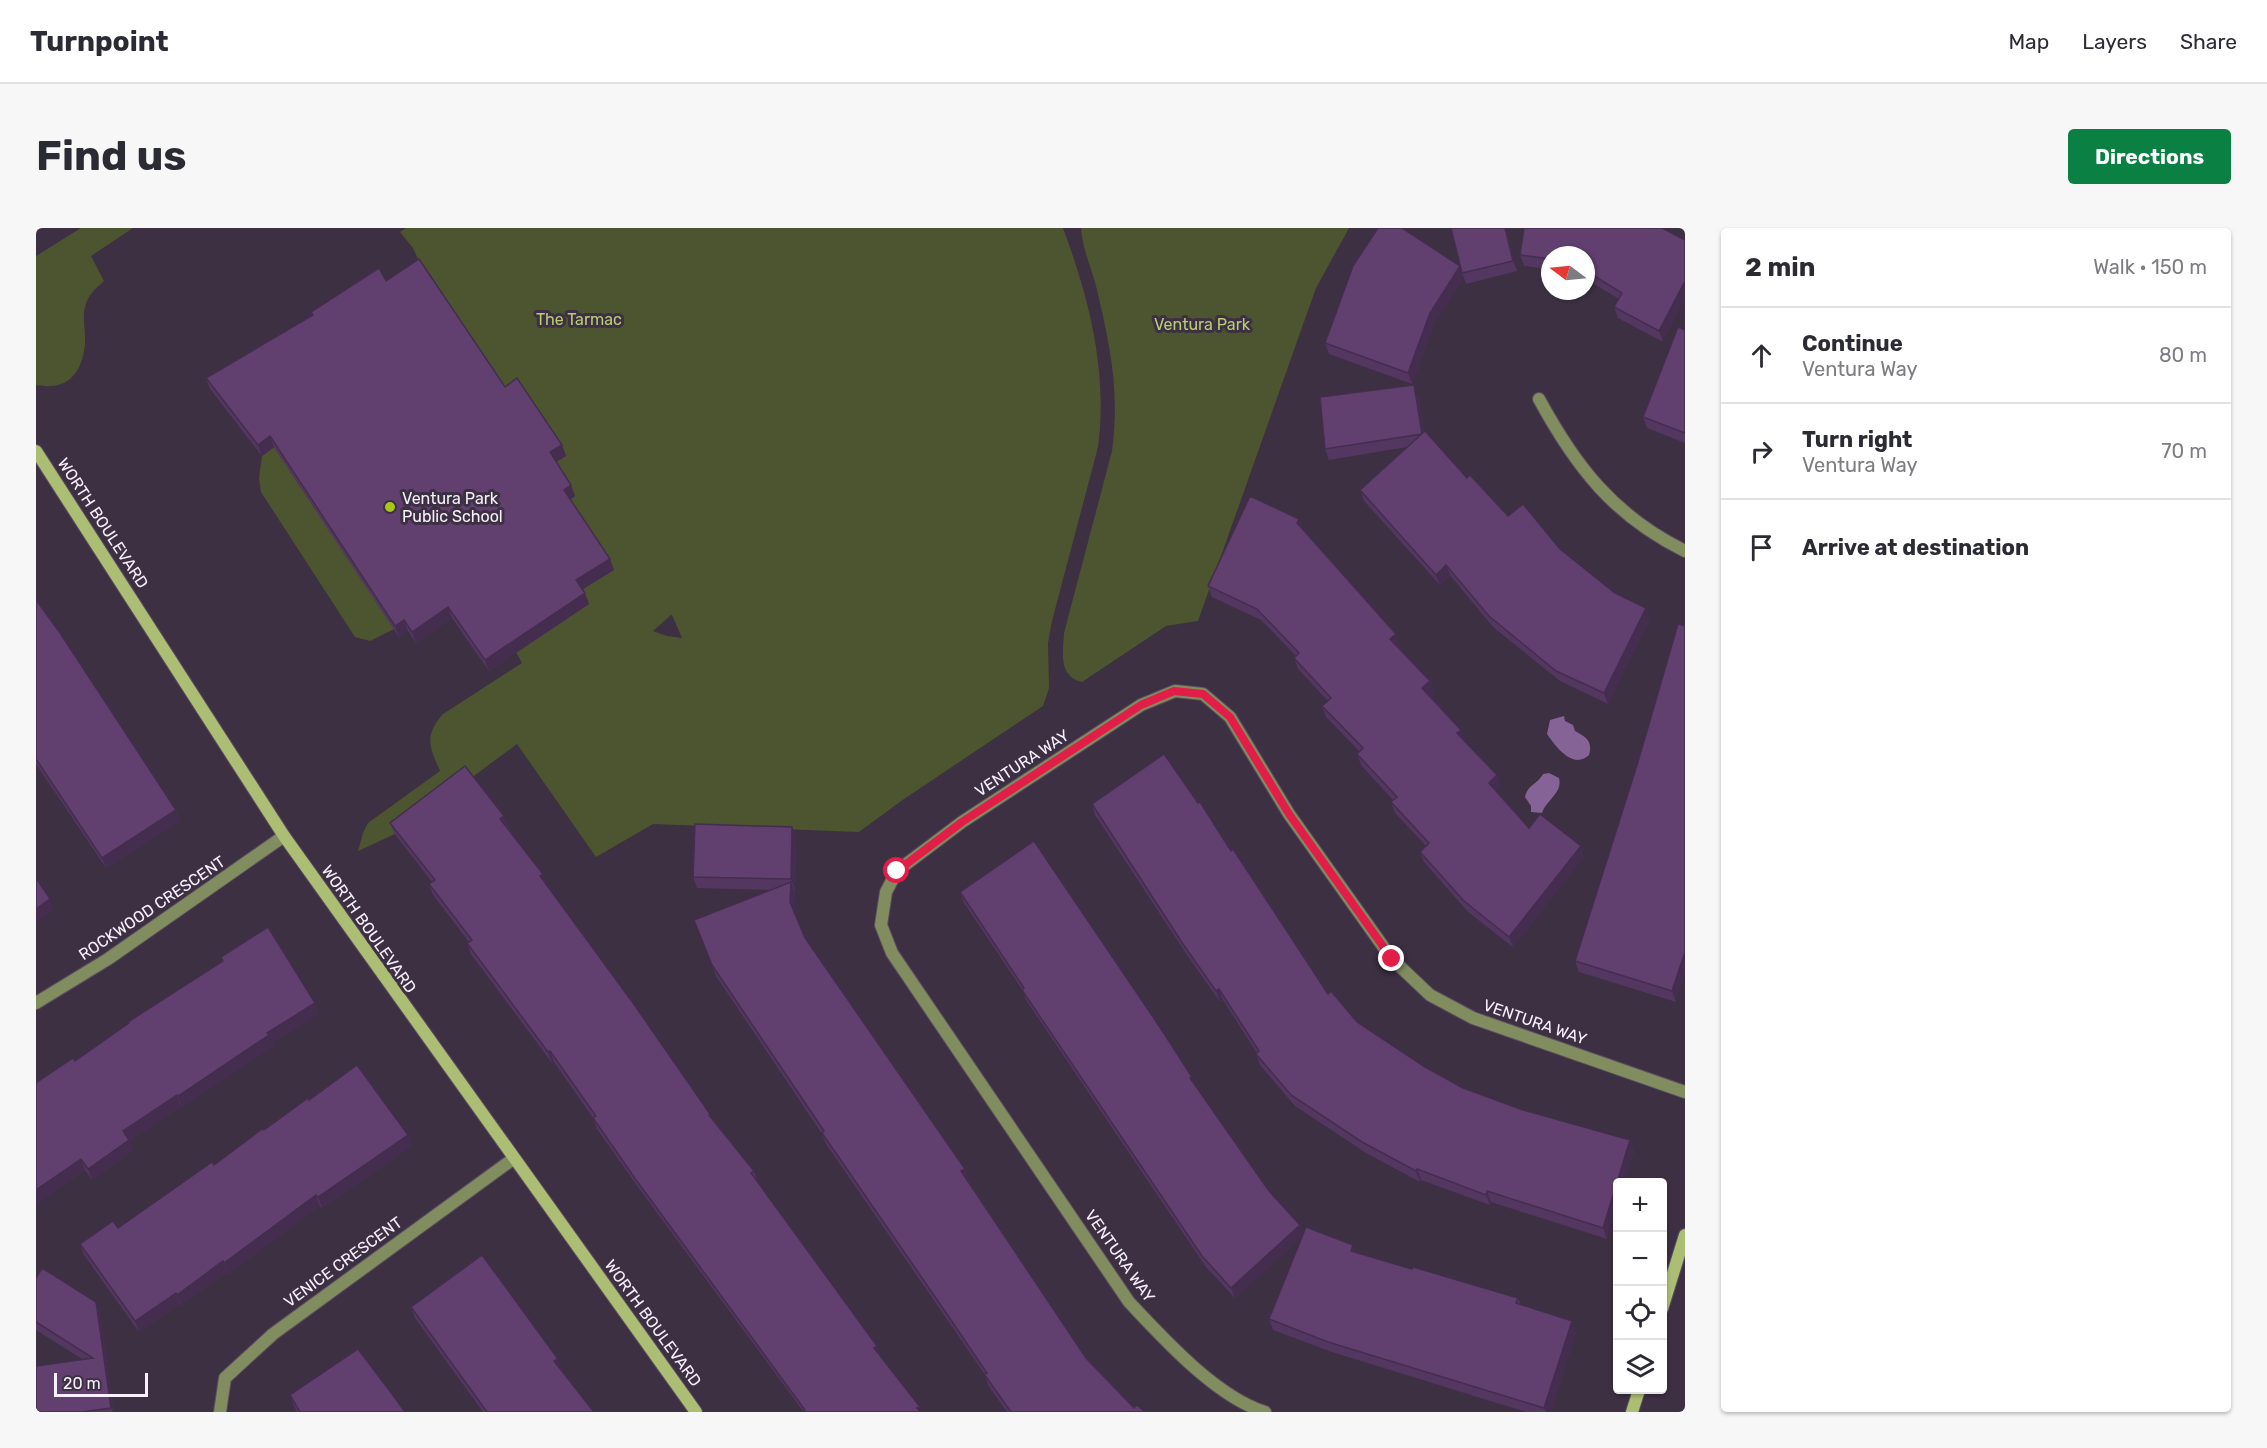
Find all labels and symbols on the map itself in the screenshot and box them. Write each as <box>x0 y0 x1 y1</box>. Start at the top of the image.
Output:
north arrow <box>1541 246 1595 300</box>
park label: The Tarmac <box>536 310 622 329</box>
park label: Ventura Park <box>1154 315 1251 334</box>
street label: WORTH BOULEVARD <box>54 454 152 592</box>
place label: Ventura Park Public School <box>402 489 503 526</box>
marker: Ventura Park Public School <box>383 500 397 514</box>
street label: VENTURA WAY <box>971 725 1073 801</box>
street label: ROCKWOOD CRESCENT <box>75 852 229 964</box>
route start <box>883 857 909 883</box>
street label: WORTH BOULEVARD <box>318 861 420 997</box>
route end <box>1378 945 1404 971</box>
street label: VENTURA WAY <box>1481 995 1589 1049</box>
street label: VENTURA WAY <box>1081 1206 1159 1306</box>
street label: VENICE CRESCENT <box>280 1213 406 1311</box>
street label: WORTH BOULEVARD <box>601 1256 705 1390</box>
scale bar <box>54 1370 148 1398</box>

